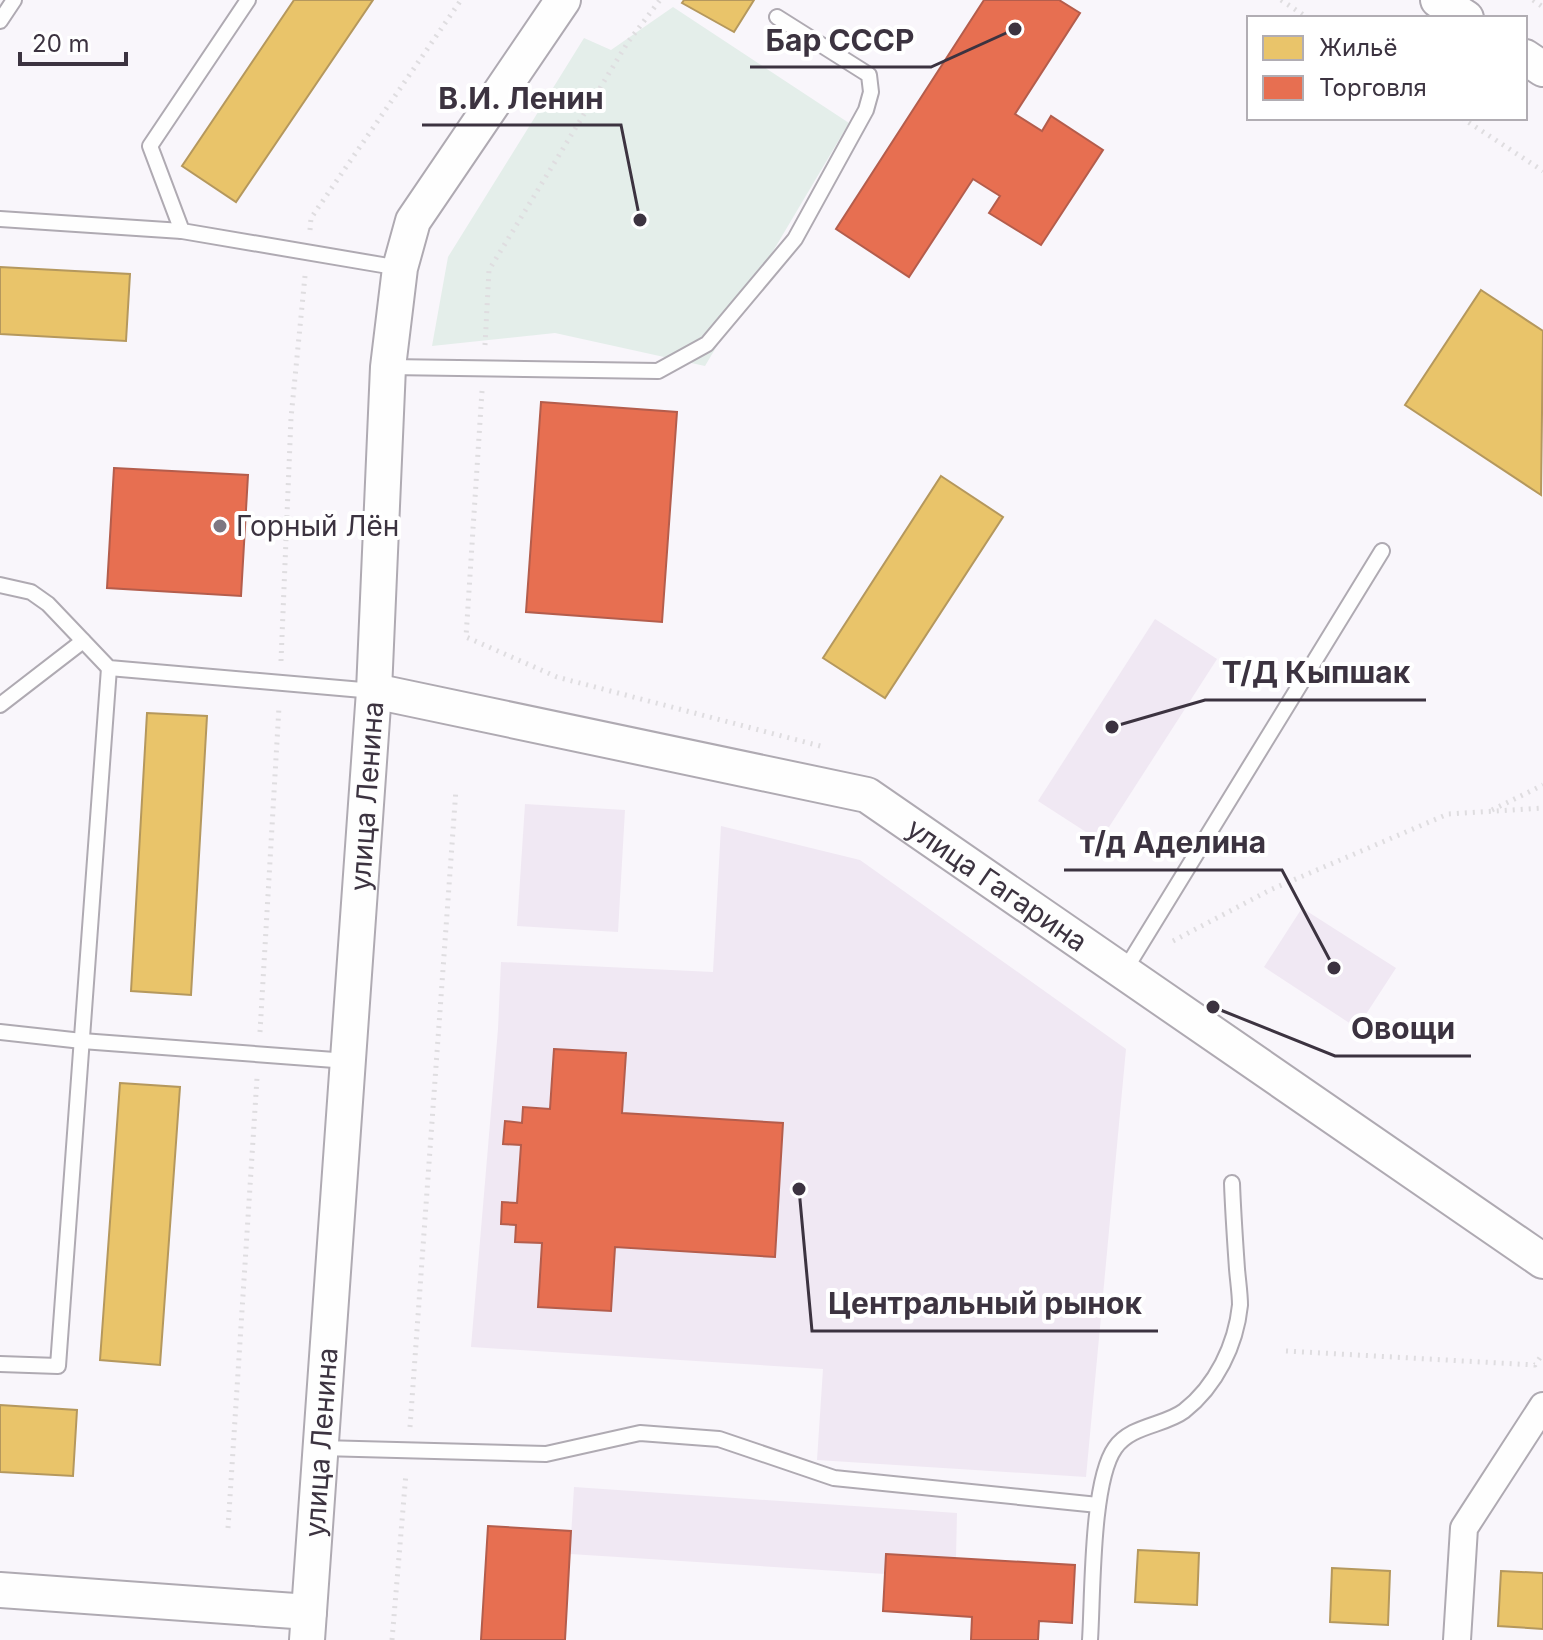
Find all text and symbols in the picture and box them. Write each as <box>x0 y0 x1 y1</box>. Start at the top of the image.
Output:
callout: Бар СССР <box>750 13 931 67</box>
scale bar <box>20 16 126 66</box>
legend <box>1247 16 1527 120</box>
text: Бар СССР <box>766 22 914 58</box>
text: 20 m <box>32 29 90 58</box>
text: Жильё <box>1319 33 1397 62</box>
callout: В.И. Ленин <box>422 71 621 125</box>
text: Торговля <box>1319 73 1427 102</box>
text: В.И. Ленин <box>438 80 604 116</box>
place label: Горный Лён <box>236 509 399 543</box>
marker: Горный Лён <box>211 517 229 535</box>
callout: Т/Д Кыпшак <box>1205 646 1426 700</box>
text: Т/Д Кыпшак <box>1222 654 1411 690</box>
street label: улица Ленина <box>343 700 390 892</box>
street label: улица Гагарина <box>901 811 1094 959</box>
callout: т/д Аделина <box>1064 816 1282 870</box>
text: т/д Аделина <box>1080 824 1266 860</box>
callout: Овощи <box>1335 1002 1471 1056</box>
text: Овощи <box>1351 1010 1455 1046</box>
callout: Центральный рынок <box>812 1277 1158 1331</box>
text: Центральный рынок <box>828 1285 1142 1321</box>
street label: улица Ленина <box>297 1346 345 1539</box>

